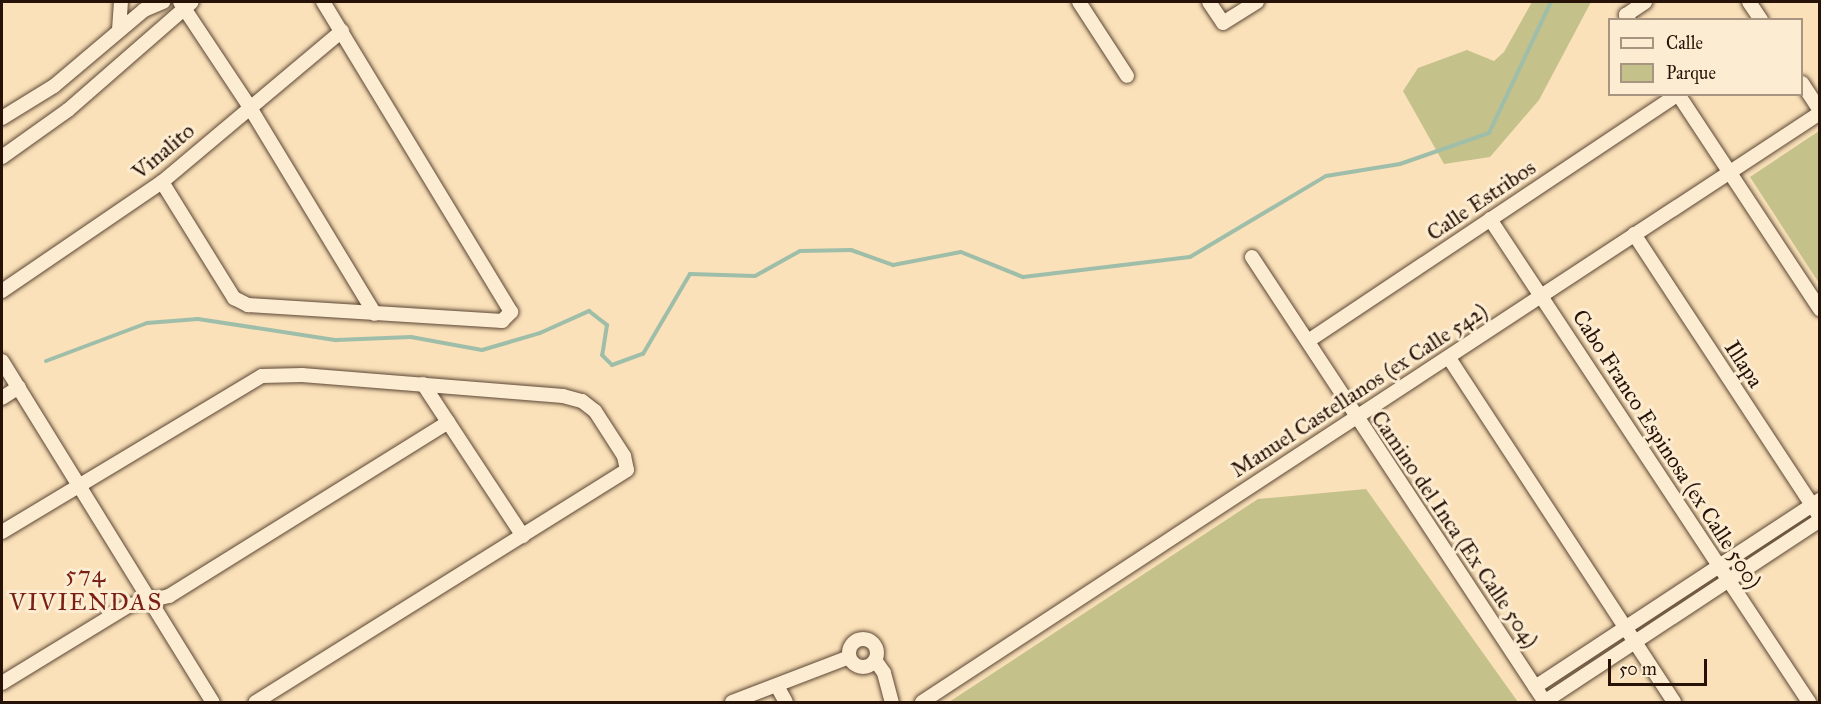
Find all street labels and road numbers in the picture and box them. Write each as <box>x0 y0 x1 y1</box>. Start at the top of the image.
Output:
street label: Vinalito <box>126 117 200 185</box>
street label: Calle Estribos <box>1421 154 1541 246</box>
street label: Manuel Castellanos (ex Calle 542) <box>1226 297 1492 483</box>
street label: Cabo Franco Espinosa (ex Calle 500) <box>1567 305 1767 593</box>
street label: Illapa <box>1719 335 1769 393</box>
street label: Camino del Inca (Ex Calle 504) <box>1366 405 1544 653</box>

